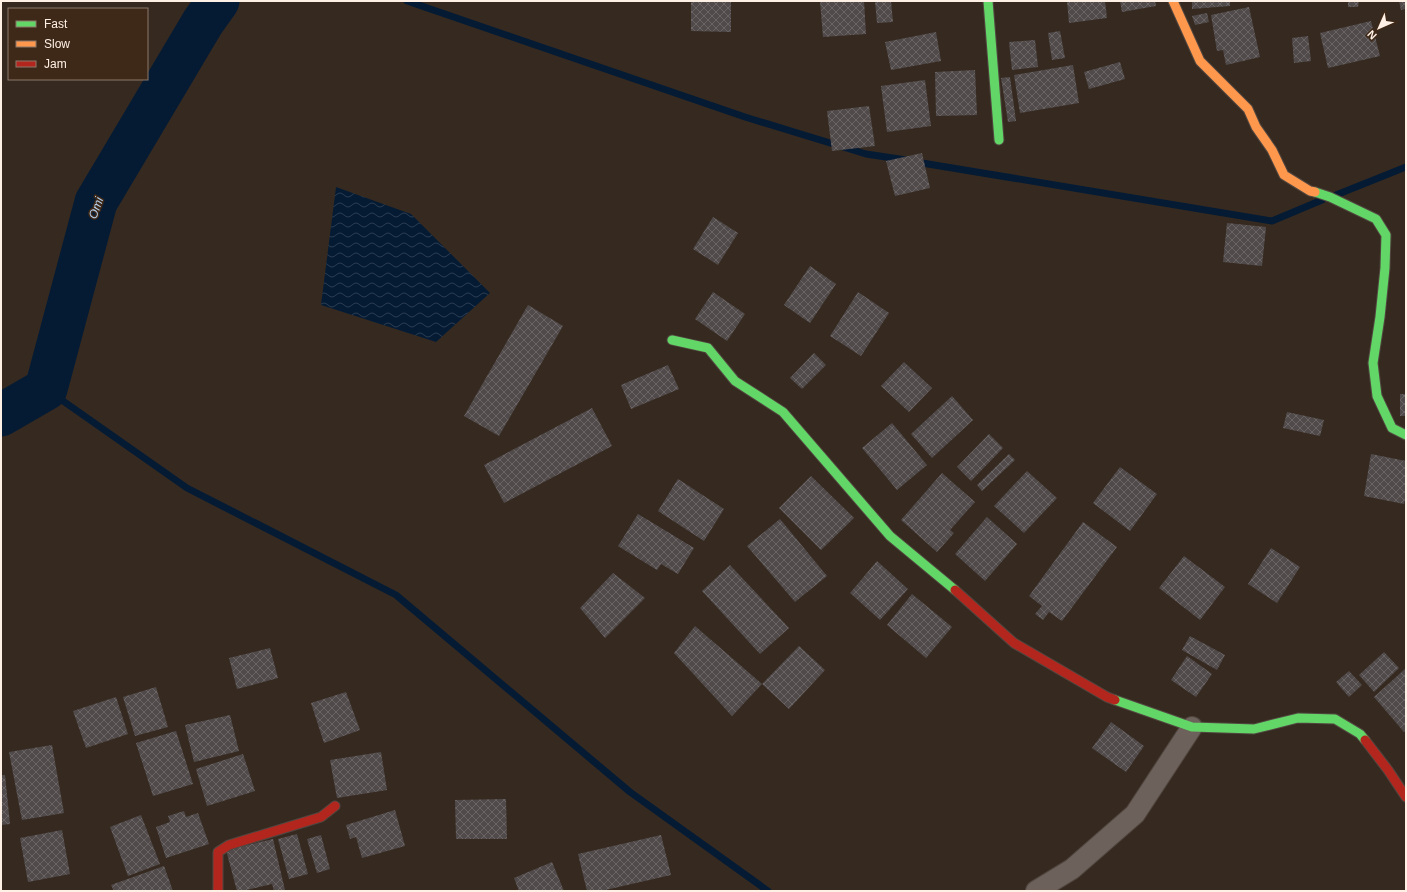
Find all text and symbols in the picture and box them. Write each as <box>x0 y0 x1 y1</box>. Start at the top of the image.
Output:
legend <box>8 8 148 80</box>
north arrow <box>1359 8 1399 48</box>
text: Fast <box>44 17 68 31</box>
text: N <box>1365 28 1379 42</box>
text: Slow <box>44 37 70 51</box>
text: Jam <box>44 57 67 71</box>
water label: Omi <box>86 195 106 221</box>

